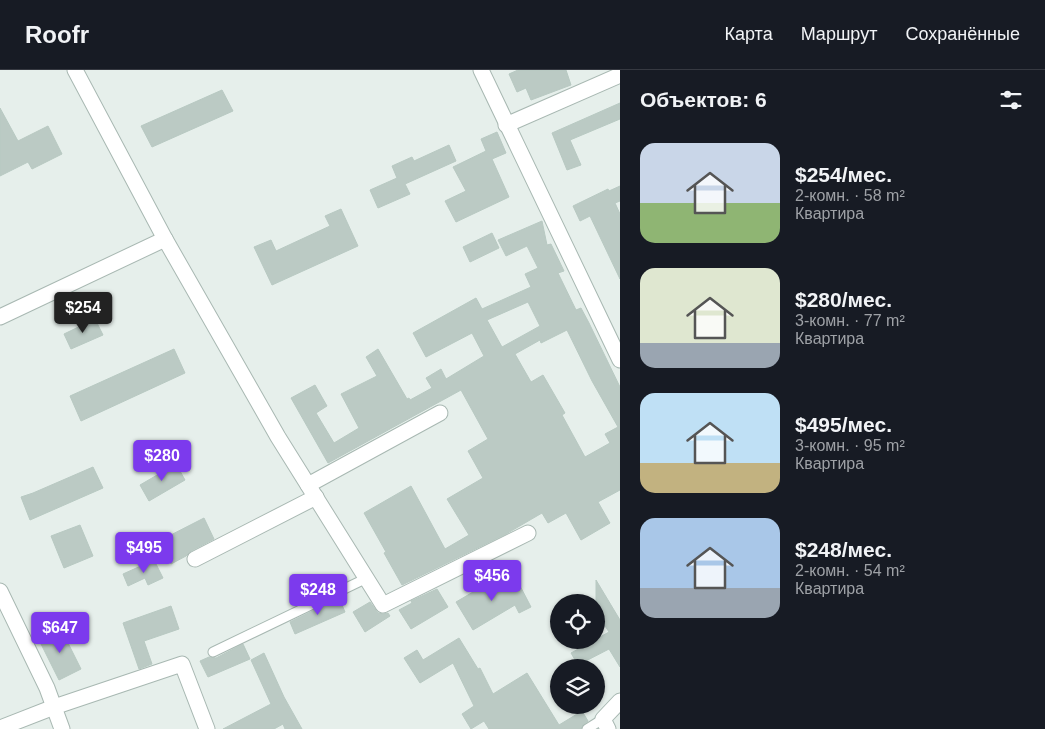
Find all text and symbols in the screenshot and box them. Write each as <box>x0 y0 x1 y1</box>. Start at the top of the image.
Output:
text: Roofr <box>25 21 89 48</box>
text: Карта <box>725 24 773 44</box>
text: Маршрут <box>801 24 877 44</box>
text: Сохранённые <box>905 24 1020 44</box>
icon: filters <box>997 86 1025 114</box>
text: Объектов: 6 <box>640 88 767 111</box>
icon: home <box>680 163 740 223</box>
text: $254/мес. <box>795 163 892 186</box>
text: 2-комн. · 58 m² <box>795 187 905 204</box>
text: Квартира <box>795 205 864 222</box>
icon: home <box>680 288 740 348</box>
text: $280/мес. <box>795 288 892 311</box>
pin: $254 <box>53 292 113 334</box>
text: $254 <box>65 299 101 316</box>
text: 3-комн. · 77 m² <box>795 312 905 329</box>
text: Квартира <box>795 330 864 347</box>
icon: home <box>680 413 740 473</box>
text: $495/мес. <box>795 413 892 436</box>
text: 3-комн. · 95 m² <box>795 437 905 454</box>
pin: $280 <box>132 440 192 482</box>
text: $280 <box>144 447 180 464</box>
text: Квартира <box>795 455 864 472</box>
pin: $495 <box>114 532 174 574</box>
icon: home <box>680 538 740 598</box>
text: $248/мес. <box>795 538 892 561</box>
text: $495 <box>126 539 162 556</box>
pin: $456 <box>462 560 522 602</box>
text: 2-комн. · 54 m² <box>795 562 905 579</box>
text: $456 <box>474 567 510 584</box>
pin: $248 <box>288 574 348 616</box>
text: Квартира <box>795 580 864 597</box>
text: $248 <box>300 581 336 598</box>
map controls <box>550 594 605 714</box>
button: locate <box>550 594 605 649</box>
pin: $647 <box>30 612 90 654</box>
text: $647 <box>42 619 78 636</box>
button: layers <box>550 659 605 714</box>

